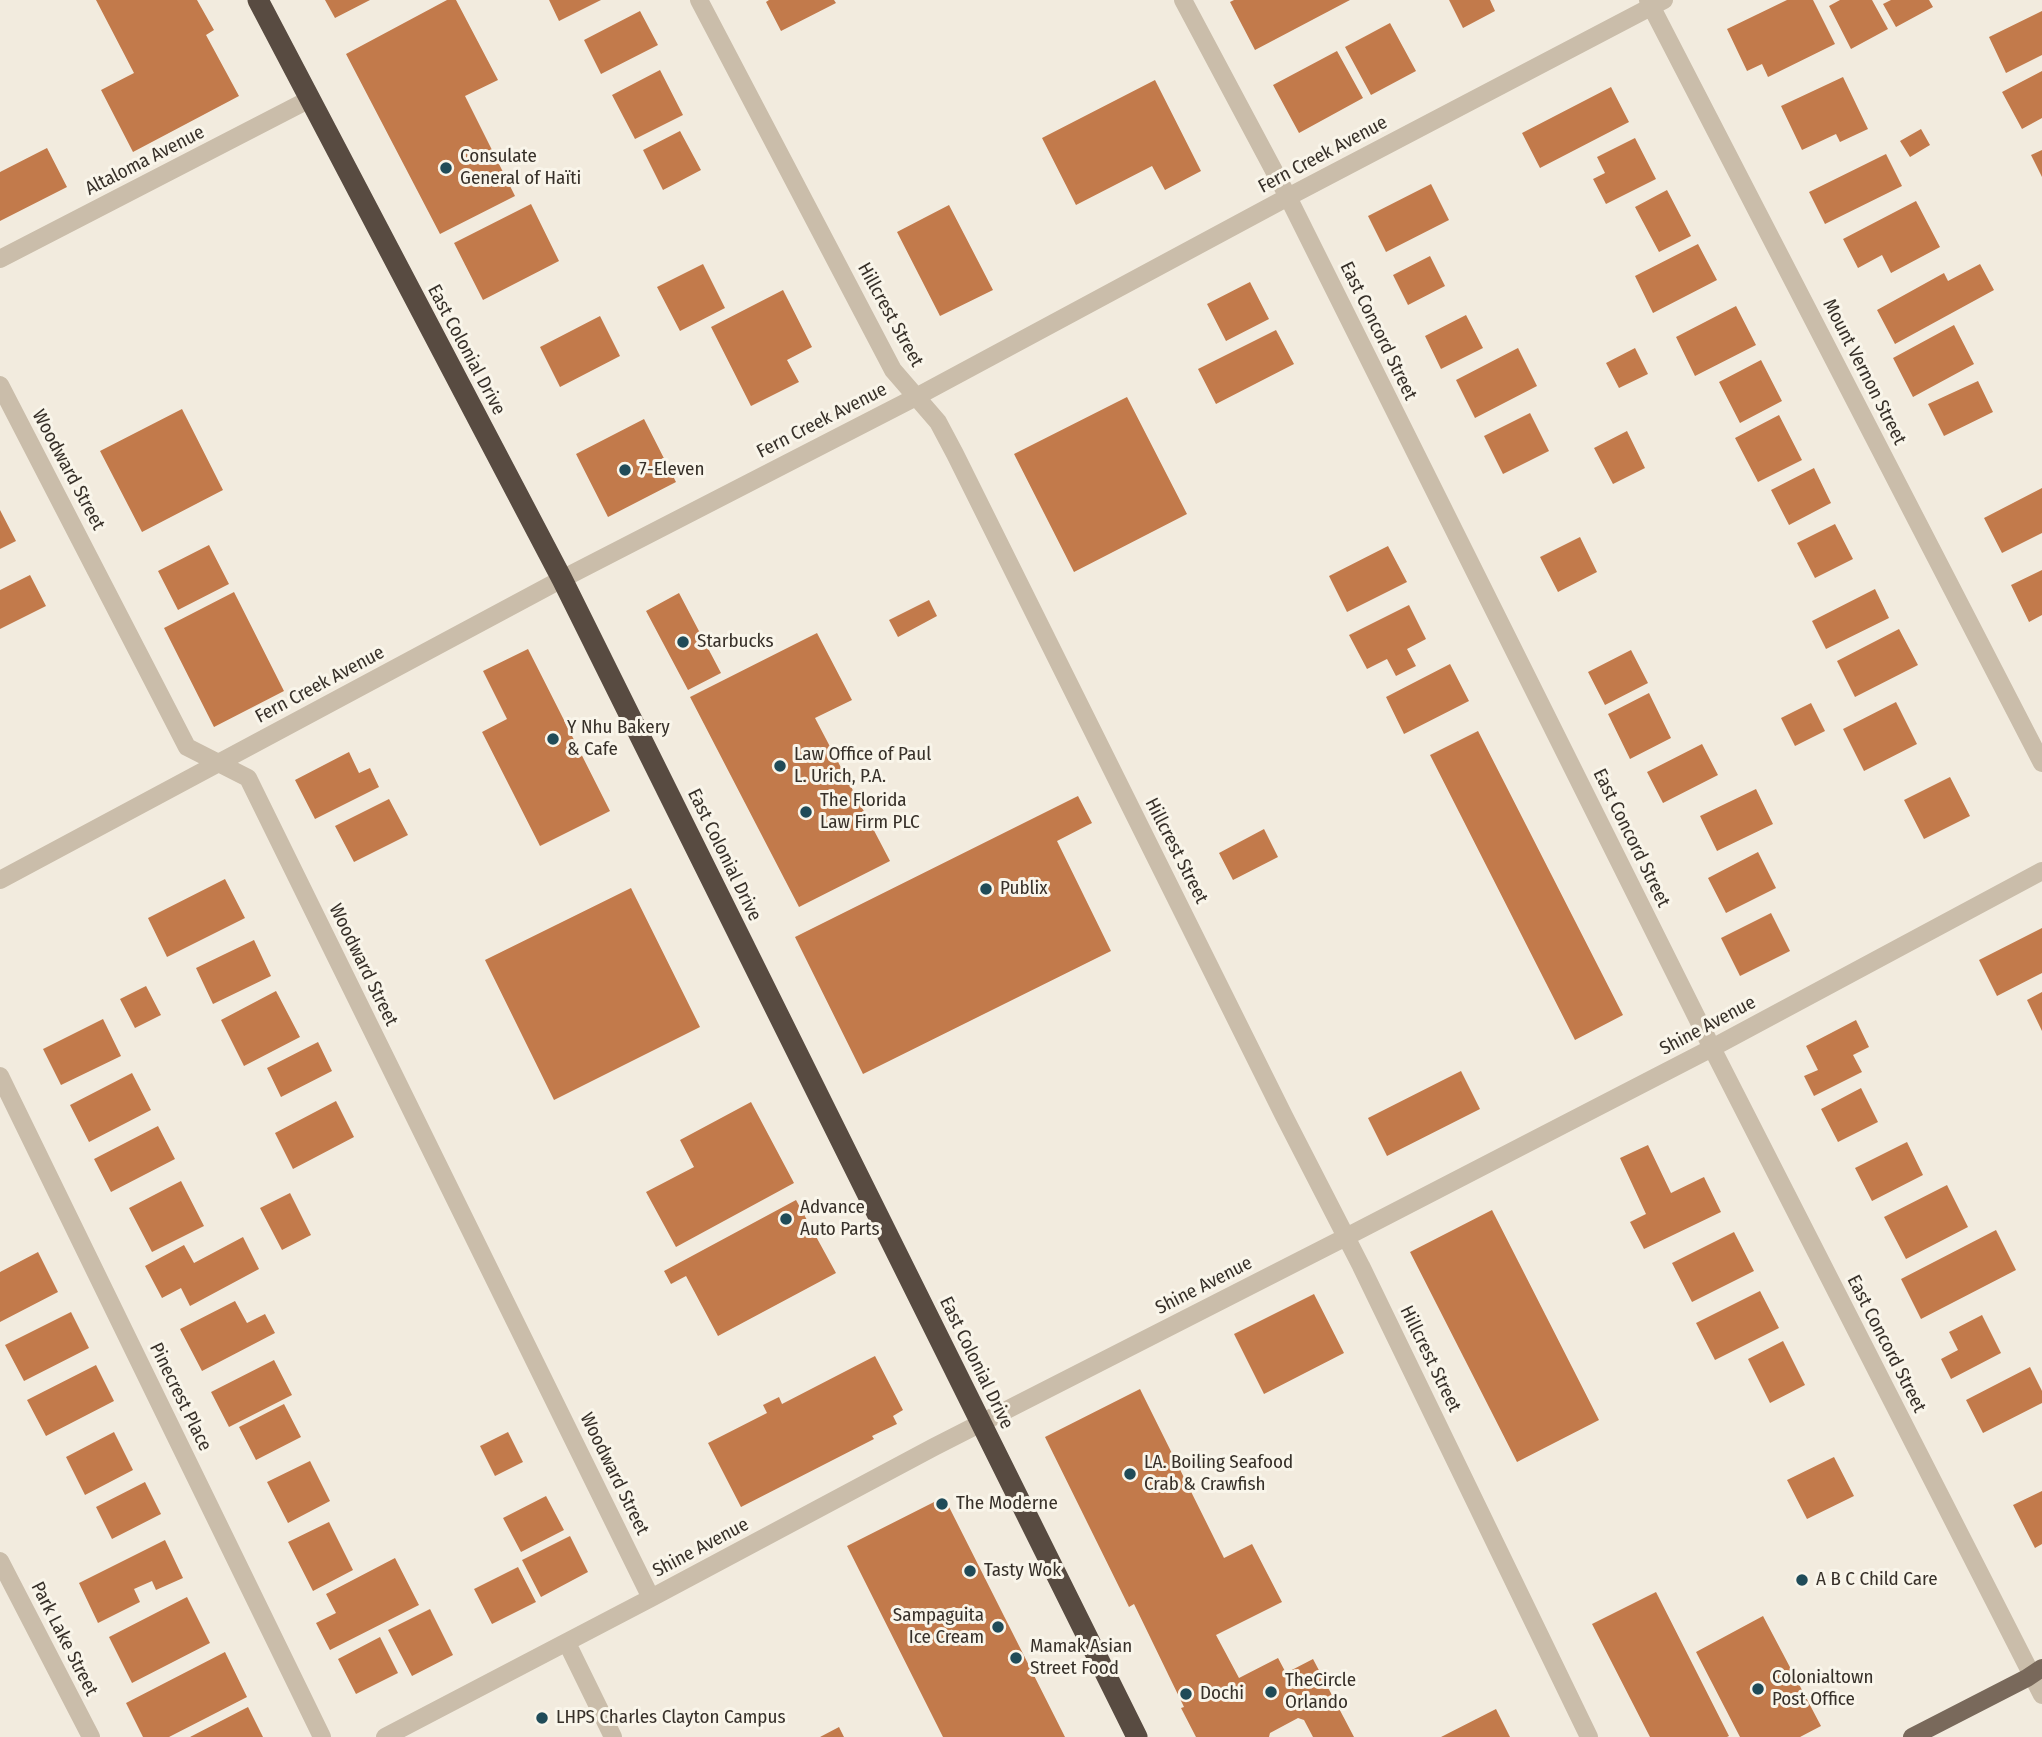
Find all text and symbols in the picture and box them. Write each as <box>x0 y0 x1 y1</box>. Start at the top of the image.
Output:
street label: Fern Creek Avenue <box>1255 111 1391 199</box>
street label: Altaloma Avenue <box>82 121 208 201</box>
place label: Consulate General of Haïti <box>460 146 581 190</box>
marker: Consulate General of Haïti <box>438 160 454 176</box>
street label: East Concord Street <box>1335 258 1421 404</box>
street label: Hillcrest Street <box>852 259 928 371</box>
street label: East Colonial Drive <box>422 281 510 419</box>
street label: Mount Vernon Street <box>1817 295 1911 449</box>
street label: Fern Creek Avenue <box>753 378 891 464</box>
street label: Woodward Street <box>27 406 109 534</box>
place label: 7-Eleven <box>639 459 704 481</box>
marker: 7-Eleven <box>617 462 633 478</box>
place label: Starbucks <box>697 631 773 653</box>
marker: Starbucks <box>675 634 691 650</box>
street label: Fern Creek Avenue <box>252 641 388 729</box>
place label: Y Nhu Bakery & Cafe <box>567 717 670 761</box>
marker: Y Nhu Bakery & Cafe <box>545 731 561 747</box>
place label: Law Office of Paul L. Urich, P.A. <box>794 744 931 788</box>
marker: Law Office of Paul L. Urich, P.A. <box>772 758 788 774</box>
street label: East Concord Street <box>1588 765 1674 911</box>
street label: East Colonial Drive <box>682 785 766 925</box>
place label: The Florida Law Firm PLC <box>820 790 920 834</box>
street label: Hillcrest Street <box>1140 794 1212 908</box>
marker: The Florida Law Firm PLC <box>798 804 814 820</box>
place label: Publix <box>1000 878 1048 900</box>
marker: Publix <box>978 881 994 897</box>
street label: Woodward Street <box>324 900 402 1030</box>
street label: Shine Avenue <box>1656 991 1760 1061</box>
place label: Advance Auto Parts <box>800 1197 880 1241</box>
marker: Advance Auto Parts <box>778 1211 794 1227</box>
street label: Shine Avenue <box>1152 1252 1256 1320</box>
street label: East Concord Street <box>1842 1271 1930 1417</box>
street label: East Colonial Drive <box>934 1293 1018 1433</box>
street label: Hillcrest Street <box>1394 1302 1466 1416</box>
street label: Pinecrest Place <box>144 1339 216 1455</box>
street label: Woodward Street <box>575 1409 653 1539</box>
place label: LA. Boiling Seafood Crab & Crawfish <box>1144 1452 1293 1496</box>
marker: LA. Boiling Seafood Crab & Crawfish <box>1122 1466 1138 1482</box>
place label: The Moderne <box>956 1493 1058 1515</box>
marker: The Moderne <box>934 1496 950 1512</box>
street label: Shine Avenue <box>649 1513 753 1583</box>
place label: Tasty Wok <box>984 1560 1061 1582</box>
marker: Tasty Wok <box>962 1563 978 1579</box>
place label: A B C Child Care <box>1816 1569 1938 1591</box>
marker: A B C Child Care <box>1794 1572 1810 1588</box>
street label: Park Lake Street <box>25 1578 103 1700</box>
place label: Sampaguita Ice Cream <box>893 1605 984 1649</box>
marker: Sampaguita Ice Cream <box>990 1619 1006 1635</box>
place label: Mamak Asian Street Food <box>1030 1636 1132 1680</box>
marker: Mamak Asian Street Food <box>1008 1650 1024 1666</box>
place label: Colonialtown Post Office <box>1772 1667 1873 1711</box>
place label: TheCircle Orlando <box>1285 1670 1356 1714</box>
marker: Colonialtown Post Office <box>1750 1681 1766 1697</box>
place label: Dochi <box>1200 1683 1244 1705</box>
marker: TheCircle Orlando <box>1263 1684 1279 1700</box>
marker: Dochi <box>1178 1686 1194 1702</box>
place label: LHPS Charles Clayton Campus <box>556 1707 786 1729</box>
marker: LHPS Charles Clayton Campus <box>534 1710 550 1726</box>

